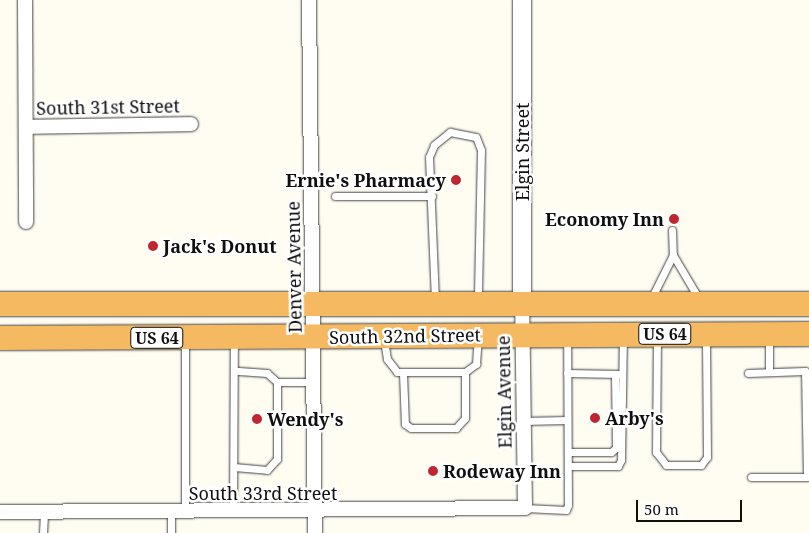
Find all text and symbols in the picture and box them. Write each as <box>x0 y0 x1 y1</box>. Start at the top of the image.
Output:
street label: South 31st Street <box>36 95 180 119</box>
street label: Elgin Street <box>511 103 533 201</box>
place label: Ernie's Pharmacy <box>285 169 446 191</box>
marker: Ernie's Pharmacy <box>450 174 462 186</box>
street label: Denver Avenue <box>282 201 306 333</box>
place label: Economy Inn <box>545 208 664 230</box>
marker: Economy Inn <box>668 213 680 225</box>
place label: Jack's Donut <box>163 235 277 257</box>
marker: Jack's Donut <box>147 240 159 252</box>
road number: US 64 <box>638 320 692 348</box>
road number: US 64 <box>130 324 184 352</box>
street label: South 32nd Street <box>329 324 481 348</box>
street label: Elgin Avenue <box>492 335 516 449</box>
place label: Arby's <box>605 407 664 429</box>
place label: Wendy's <box>267 408 343 430</box>
marker: Arby's <box>589 412 601 424</box>
marker: Wendy's <box>251 413 263 425</box>
place label: Rodeway Inn <box>443 460 561 482</box>
marker: Rodeway Inn <box>427 465 439 477</box>
street label: South 33rd Street <box>189 482 337 504</box>
scale bar <box>639 490 745 522</box>
text: 50 m <box>644 499 679 519</box>

